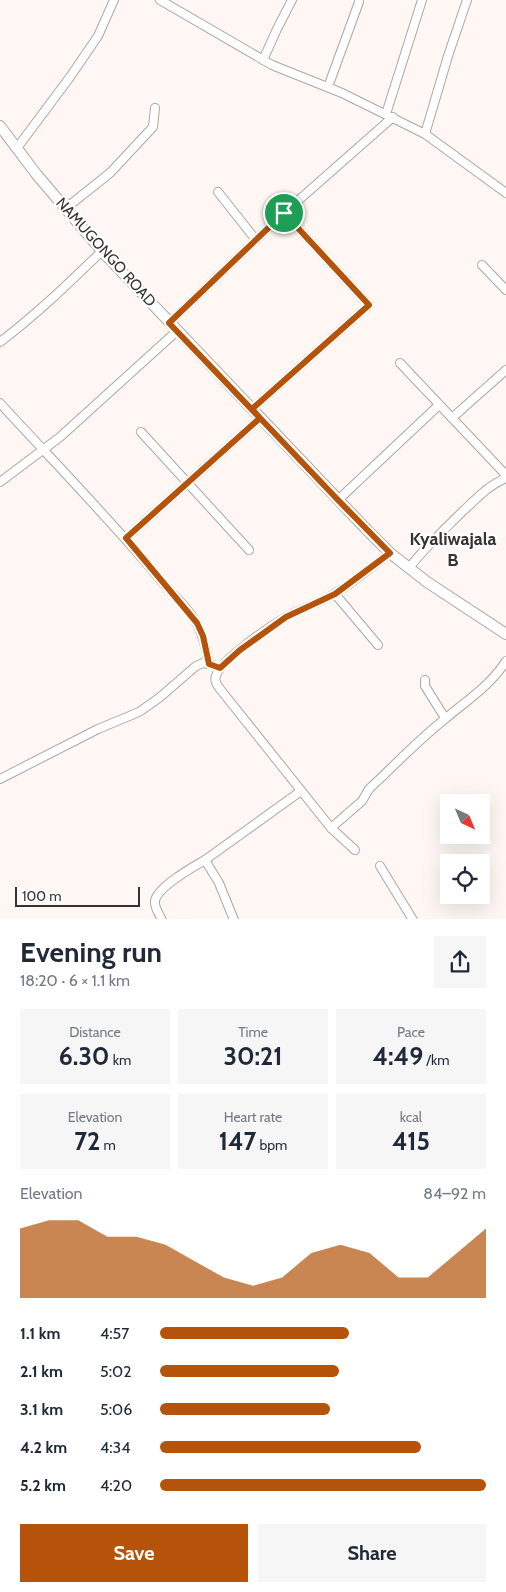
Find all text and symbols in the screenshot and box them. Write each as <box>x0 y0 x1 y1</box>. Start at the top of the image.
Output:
pin <box>263 192 305 234</box>
street label: NAMUGONGO ROAD <box>52 194 160 310</box>
icon: arrive <box>270 199 298 227</box>
district label: Kyaliwajala B <box>410 528 497 571</box>
north arrow <box>440 794 490 844</box>
map controls <box>440 794 490 904</box>
button: locate <box>440 854 490 904</box>
scale bar <box>15 884 140 908</box>
text: 100 m <box>22 887 62 905</box>
text: Evening run <box>20 935 162 969</box>
button: share <box>434 936 486 988</box>
text: 18:20 · 6 × 1.1 km <box>20 971 130 990</box>
text: Distance <box>69 1023 121 1041</box>
text: Time <box>238 1023 268 1041</box>
text: Pace <box>397 1023 425 1041</box>
text: 6.30 <box>59 1041 110 1071</box>
text: 30:21 <box>223 1041 283 1071</box>
text: 4:49 <box>373 1041 423 1071</box>
text: km <box>110 1051 131 1069</box>
text: /km <box>423 1051 449 1069</box>
text: Elevation <box>68 1108 122 1126</box>
text: Heart rate <box>224 1108 282 1126</box>
text: kcal <box>400 1108 422 1126</box>
text: 72 <box>74 1126 100 1156</box>
text: 147 <box>219 1126 256 1156</box>
text: 415 <box>392 1126 430 1156</box>
text: m <box>100 1136 116 1154</box>
text: bpm <box>256 1136 287 1154</box>
text: Elevation <box>20 1184 83 1203</box>
text: 84–92 m <box>423 1184 486 1203</box>
text: 1.1 km <box>20 1324 60 1343</box>
text: 4:57 <box>100 1324 129 1343</box>
text: 2.1 km <box>20 1362 63 1381</box>
text: 5:02 <box>100 1362 132 1381</box>
text: 3.1 km <box>20 1400 63 1419</box>
text: 5:06 <box>100 1400 132 1419</box>
text: 4.2 km <box>20 1438 67 1457</box>
text: 4:34 <box>100 1438 130 1457</box>
text: 5.2 km <box>20 1476 66 1495</box>
text: 4:20 <box>100 1476 132 1495</box>
button: Save <box>20 1524 248 1582</box>
button: Share <box>258 1524 486 1582</box>

